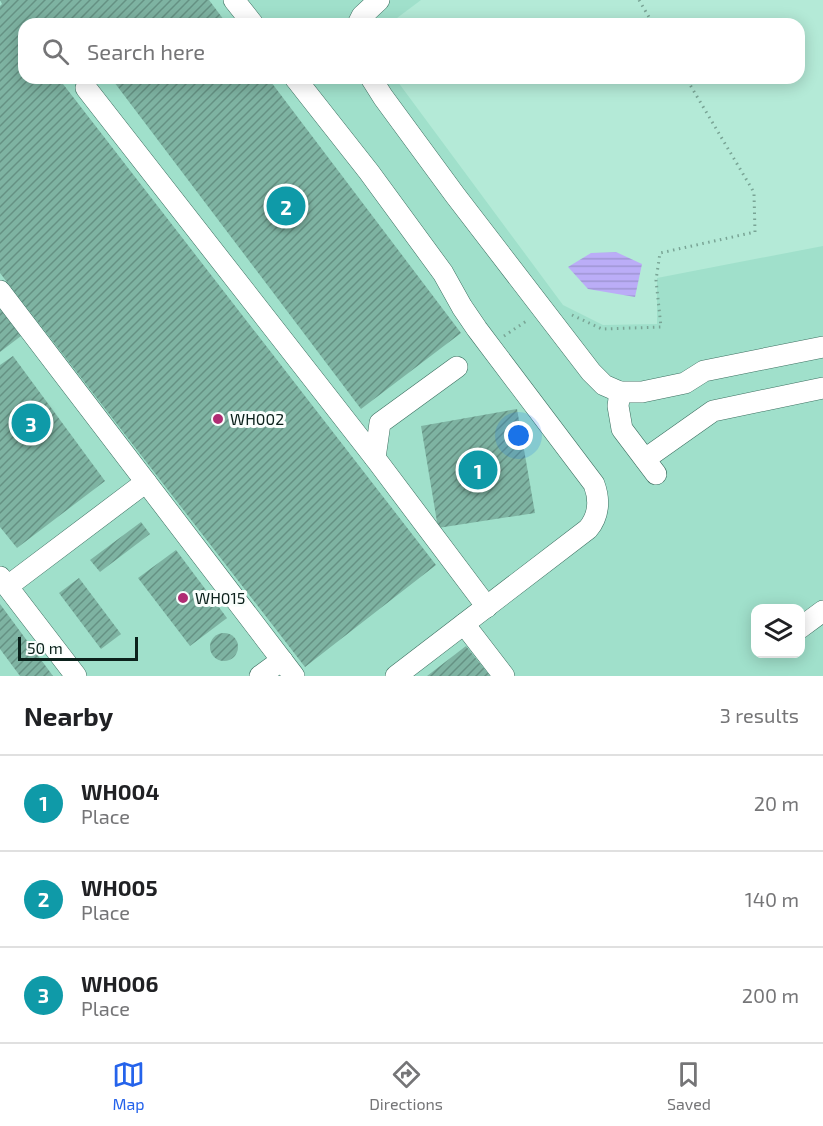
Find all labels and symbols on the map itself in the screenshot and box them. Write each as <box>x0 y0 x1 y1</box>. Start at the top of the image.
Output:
pin: 2 <box>266 184 306 228</box>
pin: 3 <box>12 400 51 446</box>
place label: WH002 <box>230 409 284 428</box>
marker: WH002 <box>211 412 225 426</box>
your location <box>504 421 533 450</box>
pin: 1 <box>458 448 498 492</box>
place label: WH015 <box>195 588 245 607</box>
marker: WH015 <box>176 591 190 605</box>
scale bar <box>18 634 138 662</box>

